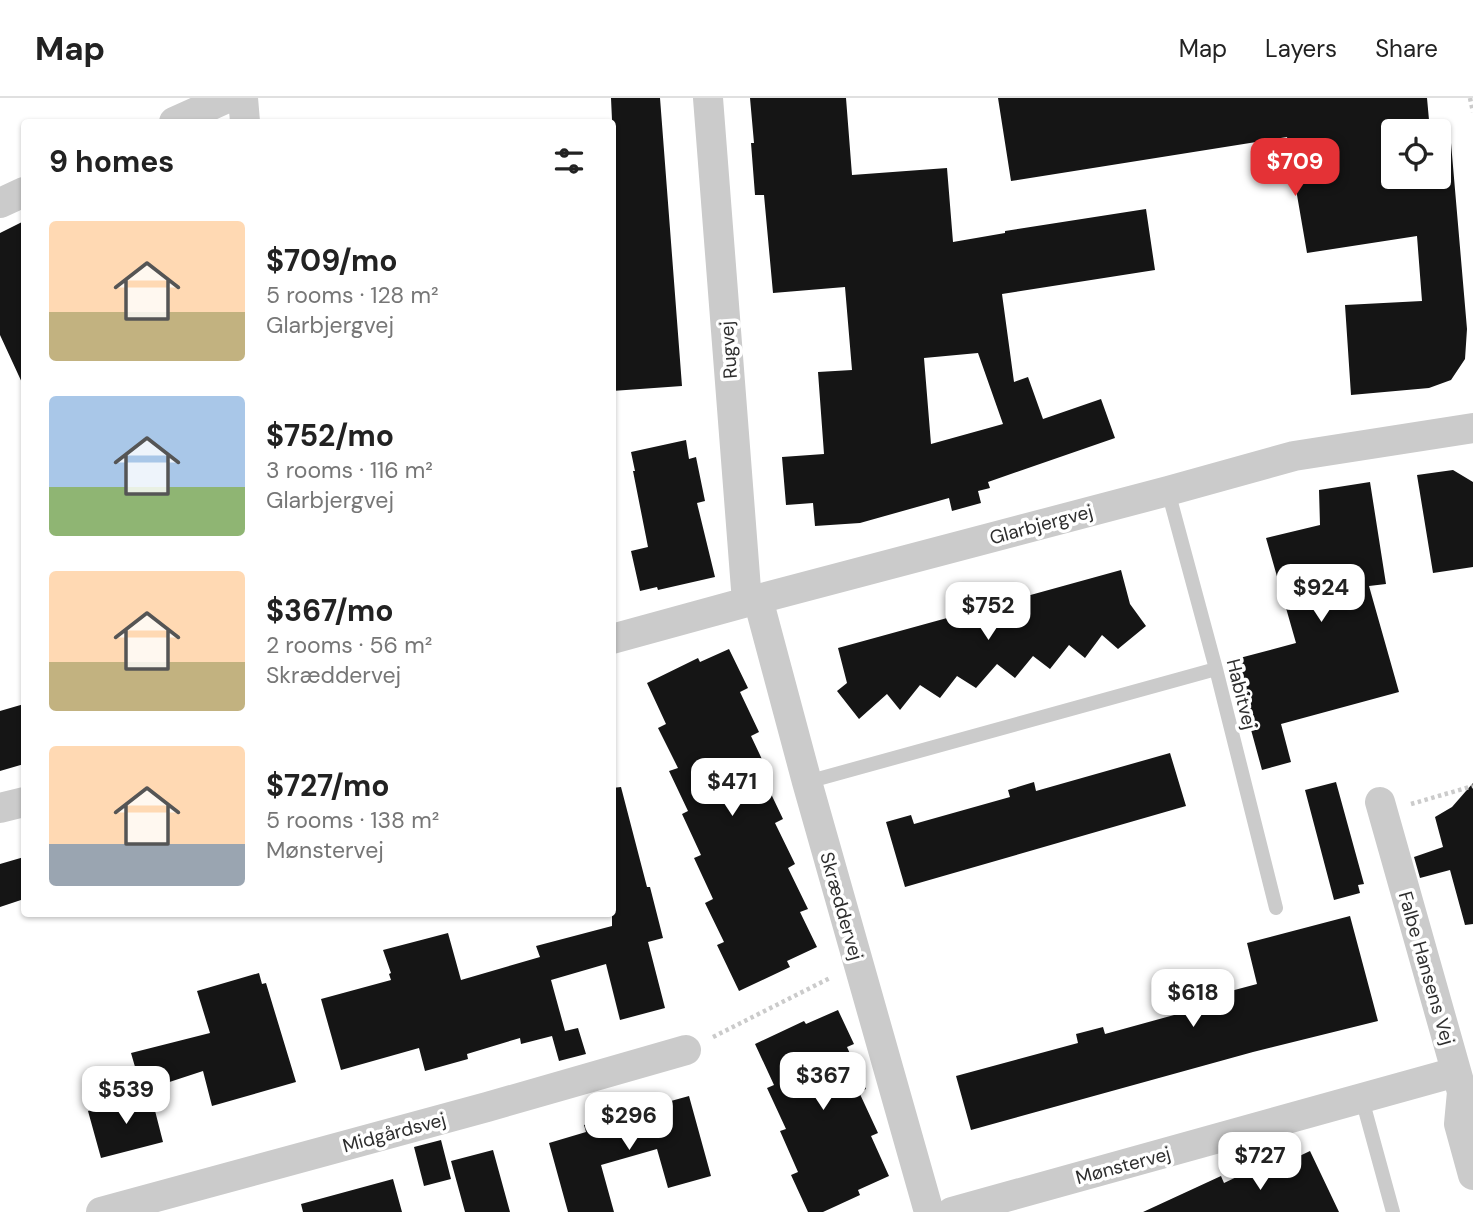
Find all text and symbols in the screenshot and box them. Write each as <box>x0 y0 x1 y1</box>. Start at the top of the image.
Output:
text: Map <box>35 27 105 70</box>
text: Map <box>1179 33 1227 64</box>
text: Layers <box>1265 33 1337 64</box>
text: Share <box>1375 33 1438 64</box>
map controls <box>1381 119 1451 189</box>
button: locate <box>1381 119 1451 189</box>
pin: $709 <box>1254 139 1336 198</box>
text: 9 homes <box>49 142 174 181</box>
icon: filters <box>550 142 588 180</box>
text: $709 <box>1267 146 1323 176</box>
text: $709/mo <box>266 241 398 280</box>
icon: home <box>105 249 189 333</box>
text: 5 rooms · 128 m² <box>266 280 439 310</box>
text: Glarbjergvej <box>266 310 394 340</box>
street label: Rugvej <box>714 320 743 380</box>
text: $752/mo <box>266 416 394 455</box>
icon: home <box>105 424 189 508</box>
text: 3 rooms · 116 m² <box>266 455 433 485</box>
text: Glarbjergvej <box>266 485 394 515</box>
street label: Glarbjergvej <box>987 499 1095 550</box>
pin: $924 <box>1280 564 1362 624</box>
text: $924 <box>1293 572 1349 602</box>
pin: $752 <box>947 582 1029 642</box>
text: $752 <box>961 590 1015 620</box>
text: $367/mo <box>266 591 393 630</box>
icon: home <box>105 599 189 683</box>
text: 2 rooms · 56 m² <box>266 630 432 660</box>
street label: Habitvej <box>1221 656 1262 732</box>
text: Skræddervej <box>266 660 401 690</box>
pin: $471 <box>691 758 773 818</box>
text: $727/mo <box>266 766 390 805</box>
text: $471 <box>707 766 757 796</box>
icon: home <box>105 774 189 858</box>
text: 5 rooms · 138 m² <box>266 805 439 835</box>
text: Mønstervej <box>266 835 384 865</box>
street label: Skræddervej <box>814 849 869 963</box>
street label: Falbe Hansens Vej <box>1393 888 1460 1048</box>
pin: $618 <box>1152 970 1234 1029</box>
text: $618 <box>1167 977 1219 1007</box>
pin: $367 <box>782 1052 864 1112</box>
text: $367 <box>796 1060 850 1090</box>
pin: $539 <box>85 1066 167 1126</box>
text: $539 <box>98 1074 154 1104</box>
pin: $296 <box>588 1093 670 1152</box>
text: $296 <box>601 1100 657 1130</box>
street label: Midgårdsvej <box>340 1107 449 1158</box>
pin: $727 <box>1219 1132 1301 1192</box>
text: $727 <box>1234 1140 1286 1170</box>
street label: Mønstervej <box>1073 1141 1173 1190</box>

